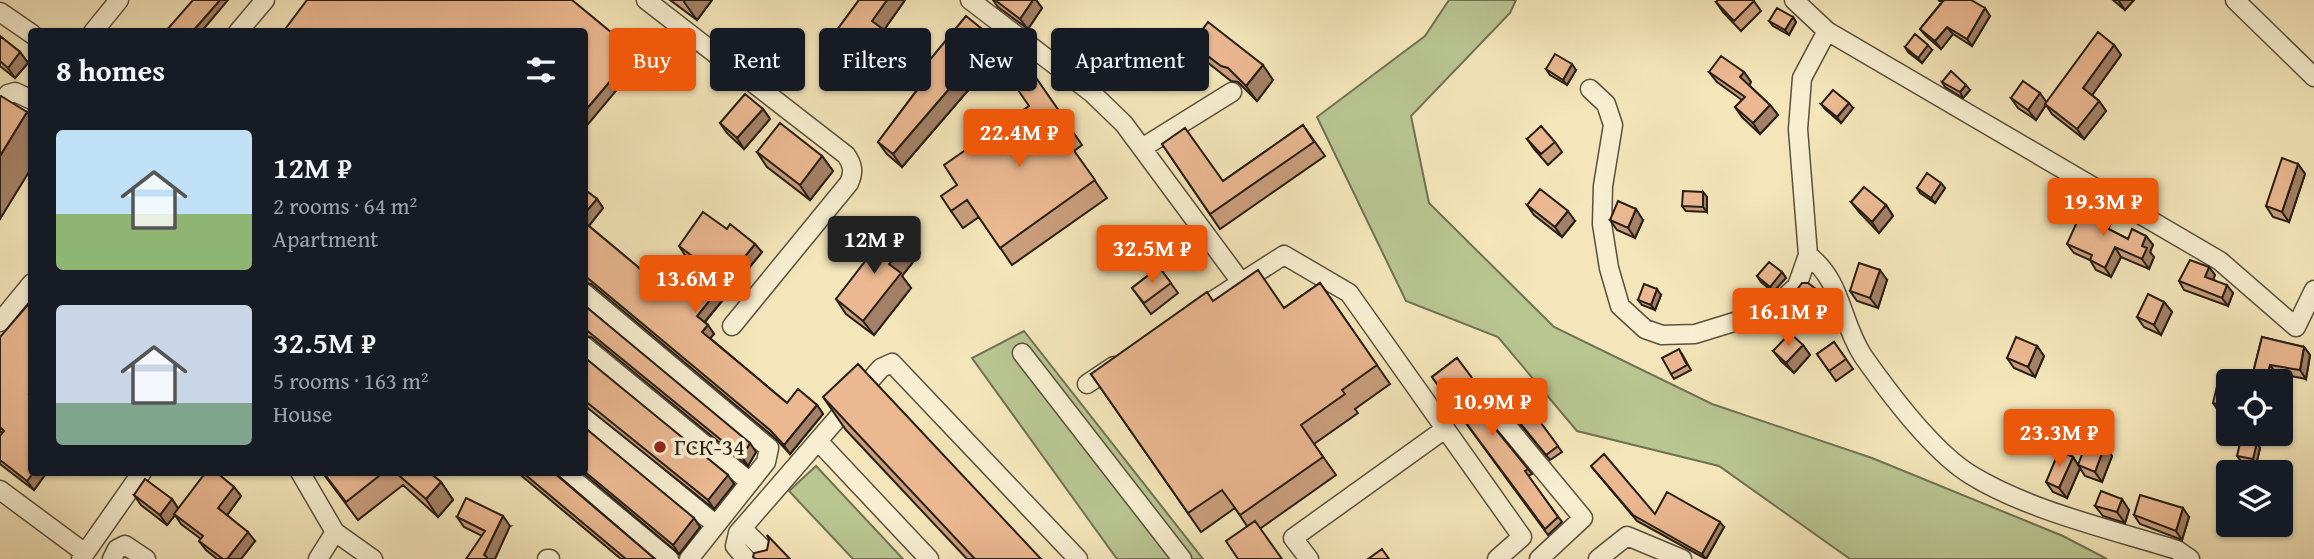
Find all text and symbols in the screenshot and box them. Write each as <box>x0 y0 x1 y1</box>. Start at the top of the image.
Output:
chip: Buy <box>609 28 696 91</box>
chip: Rent <box>710 28 805 91</box>
chip: Filters <box>819 28 931 91</box>
chip: New <box>945 28 1037 91</box>
chip: Apartment <box>1051 28 1209 91</box>
text: 8 homes <box>56 48 165 92</box>
icon: filters <box>522 51 560 89</box>
pin: 22.4M ₽ <box>954 110 1084 169</box>
text: 22.4M ₽ <box>979 115 1059 148</box>
text: 12M ₽ <box>273 145 352 189</box>
icon: home <box>112 158 196 242</box>
pin: 19.3M ₽ <box>2038 178 2168 238</box>
text: 19.3M ₽ <box>2063 184 2143 217</box>
text: 2 rooms · 64 m² <box>273 189 417 222</box>
pin: 12M ₽ <box>825 216 923 276</box>
text: Apartment <box>273 222 378 255</box>
text: 12M ₽ <box>844 222 904 255</box>
pin: 32.5M ₽ <box>1087 226 1217 285</box>
text: 32.5M ₽ <box>1112 231 1192 264</box>
pin: 13.6M ₽ <box>630 256 760 315</box>
text: 13.6M ₽ <box>655 261 735 294</box>
pin: 16.1M ₽ <box>1723 288 1853 348</box>
text: 16.1M ₽ <box>1748 294 1828 327</box>
text: 32.5M ₽ <box>273 320 376 364</box>
icon: home <box>112 333 196 417</box>
text: 5 rooms · 163 m² <box>273 364 428 397</box>
map controls <box>2216 369 2293 537</box>
button: locate <box>2216 369 2293 446</box>
pin: 10.9M ₽ <box>1427 378 1557 438</box>
text: 10.9M ₽ <box>1452 384 1532 417</box>
text: House <box>273 397 332 430</box>
pin: 23.3M ₽ <box>1994 410 2124 469</box>
text: 23.3M ₽ <box>2019 415 2099 448</box>
place label: ГСК-34 <box>674 429 745 464</box>
marker: ГСК-34 <box>652 439 668 455</box>
button: layers <box>2216 460 2293 537</box>

